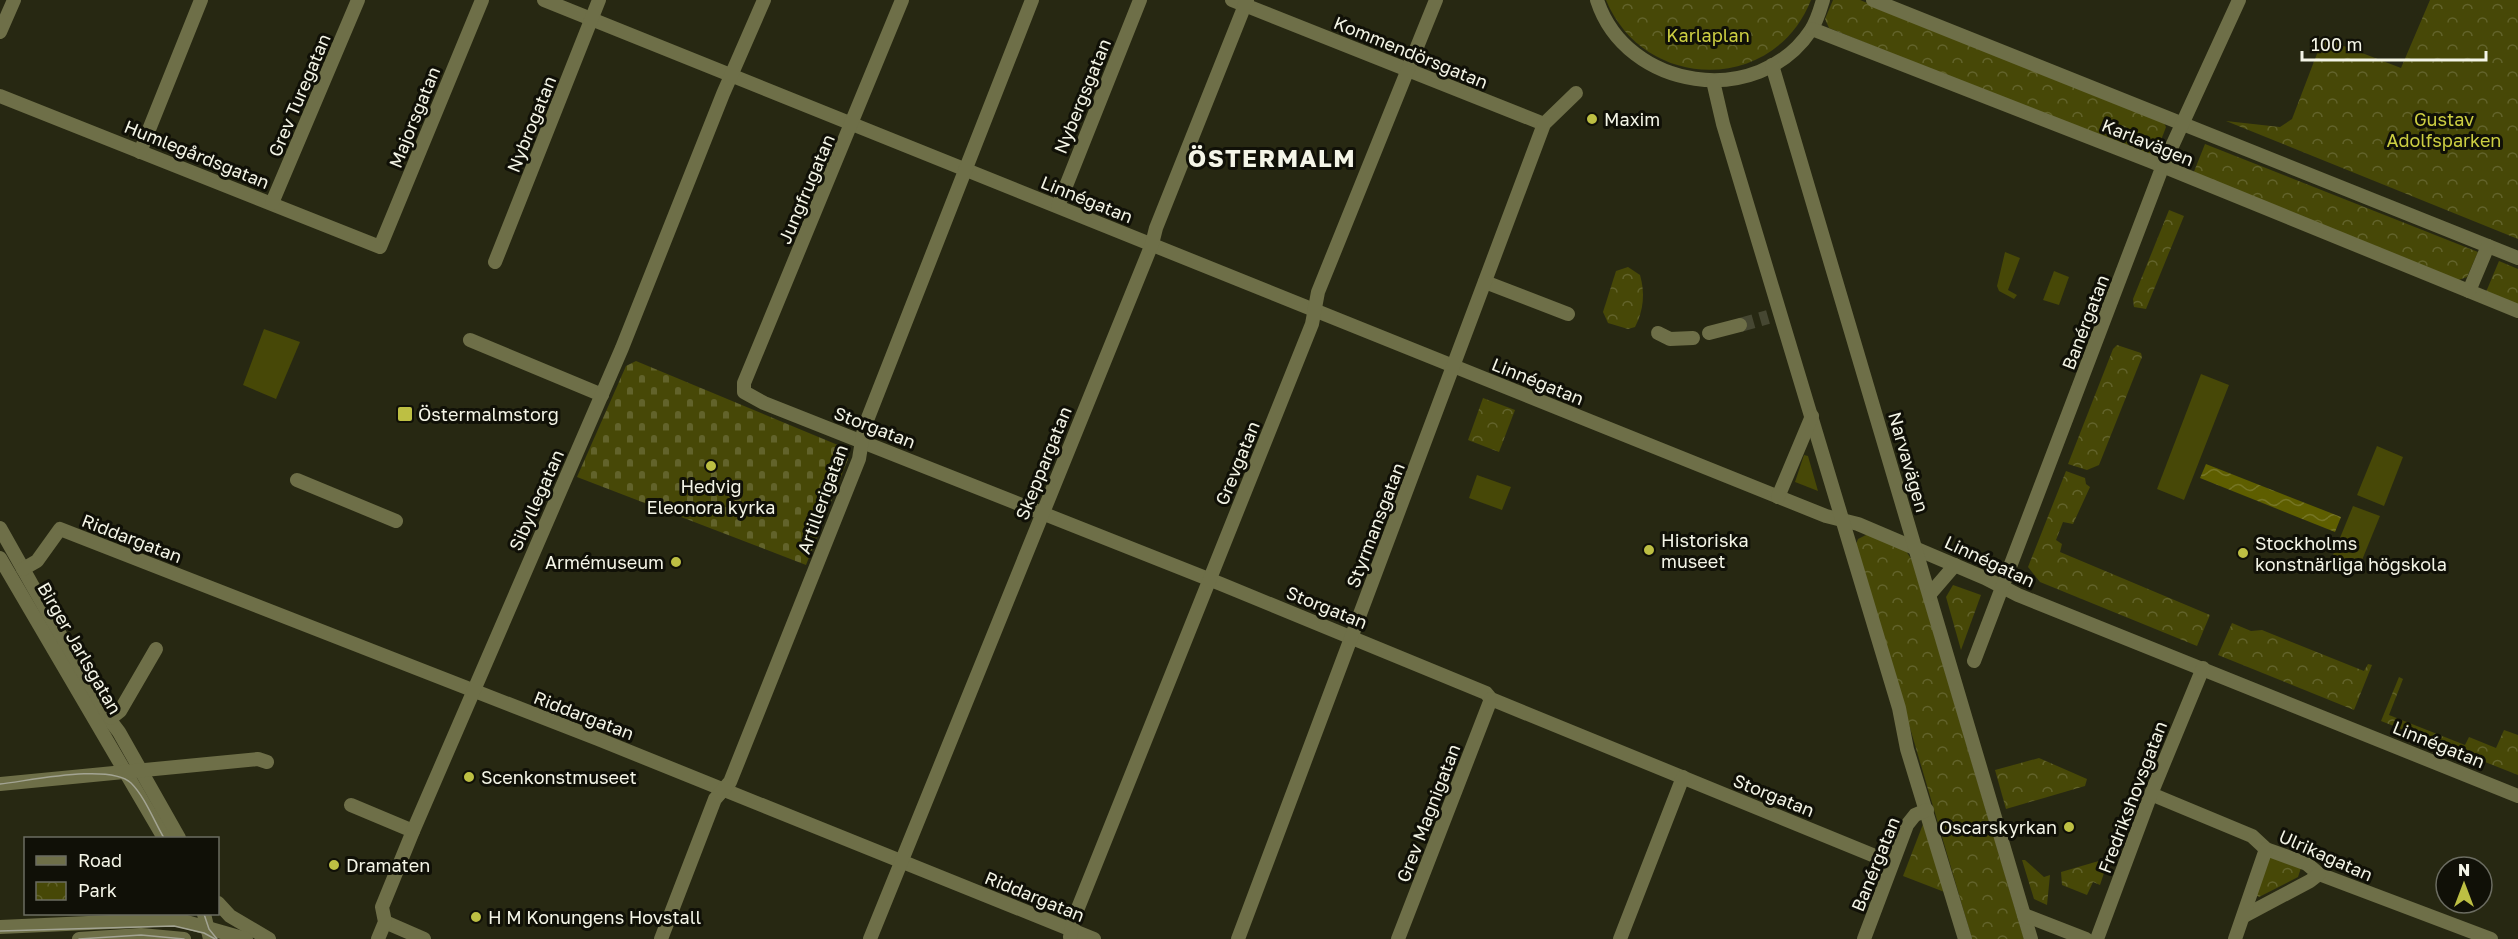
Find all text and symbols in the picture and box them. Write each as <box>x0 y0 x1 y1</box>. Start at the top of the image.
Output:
street label: Kommendörsgatan <box>1331 11 1491 93</box>
park label: Karlaplan <box>1666 24 1750 46</box>
scale bar <box>2302 24 2486 62</box>
street label: Grev Turegatan <box>263 30 335 160</box>
text: 100 m <box>2311 33 2362 55</box>
street label: Nybergsgatan <box>1049 35 1115 157</box>
street label: Majorsgatan <box>384 63 444 171</box>
street label: Nybrogatan <box>502 73 560 175</box>
place label: Maxim <box>1604 108 1660 130</box>
park label: Gustav Adolfsparken <box>2387 108 2501 151</box>
marker: Maxim <box>1585 112 1599 126</box>
street label: Karlavägen <box>2099 114 2197 170</box>
street label: Humlegårdsgatan <box>121 115 273 193</box>
street label: Jungfrugatan <box>773 131 839 247</box>
district label: ÖSTERMALM <box>1188 143 1356 172</box>
street label: Linnégatan <box>1038 171 1136 227</box>
street label: Banérgatan <box>2057 271 2113 373</box>
street label: Linnégatan <box>1489 353 1587 409</box>
street label: Storgatan <box>831 401 919 453</box>
place label: Östermalmstorg <box>418 403 559 425</box>
street label: Skeppargatan <box>1010 403 1076 523</box>
marker: Östermalmstorg <box>396 405 414 423</box>
street label: Narvavägen <box>1884 409 1934 515</box>
street label: Grevgatan <box>1210 418 1264 508</box>
street label: Artillerigatan <box>792 441 852 557</box>
street label: Sibyllegatan <box>504 446 568 554</box>
marker: Hedvig Eleonora kyrka <box>704 459 718 473</box>
street label: Styrmansgatan <box>1341 459 1409 591</box>
place label: Hedvig Eleonora kyrka <box>647 475 775 518</box>
street label: Riddargatan <box>79 509 185 567</box>
place label: Historiska museet <box>1661 529 1749 572</box>
street label: Linnégatan <box>1941 530 2039 592</box>
place label: Stockholms konstnärliga högskola <box>2255 532 2447 575</box>
marker: Historiska museet <box>1642 543 1656 557</box>
marker: Stockholms konstnärliga högskola <box>2236 546 2250 560</box>
place label: Armémuseum <box>545 551 664 573</box>
marker: Armémuseum <box>669 555 683 569</box>
street label: Birger Jarlsgatan <box>33 578 127 718</box>
street label: Storgatan <box>1283 581 1371 633</box>
street label: Riddargatan <box>531 686 637 744</box>
street label: Linnégatan <box>2390 716 2488 772</box>
street label: Fredrikshovsgatan <box>2093 718 2171 876</box>
street label: Grev Magnigatan <box>1392 741 1464 885</box>
place label: Scenkonstmuseet <box>481 766 637 788</box>
street label: Storgatan <box>1730 769 1818 821</box>
marker: Scenkonstmuseet <box>462 770 476 784</box>
street label: Banérgatan <box>1846 813 1904 915</box>
place label: Oscarskyrkan <box>1939 816 2057 838</box>
marker: Oscarskyrkan <box>2062 820 2076 834</box>
street label: Ulrikagatan <box>2276 825 2376 885</box>
legend <box>24 837 219 915</box>
text: Road <box>78 849 122 871</box>
place label: Dramaten <box>346 854 430 876</box>
north arrow <box>2434 855 2494 915</box>
marker: Dramaten <box>327 858 341 872</box>
text: N <box>2458 860 2470 880</box>
street label: Riddargatan <box>982 866 1088 926</box>
text: Park <box>78 879 117 901</box>
place label: H M Konungens Hovstall <box>488 906 702 928</box>
marker: H M Konungens Hovstall <box>469 910 483 924</box>

